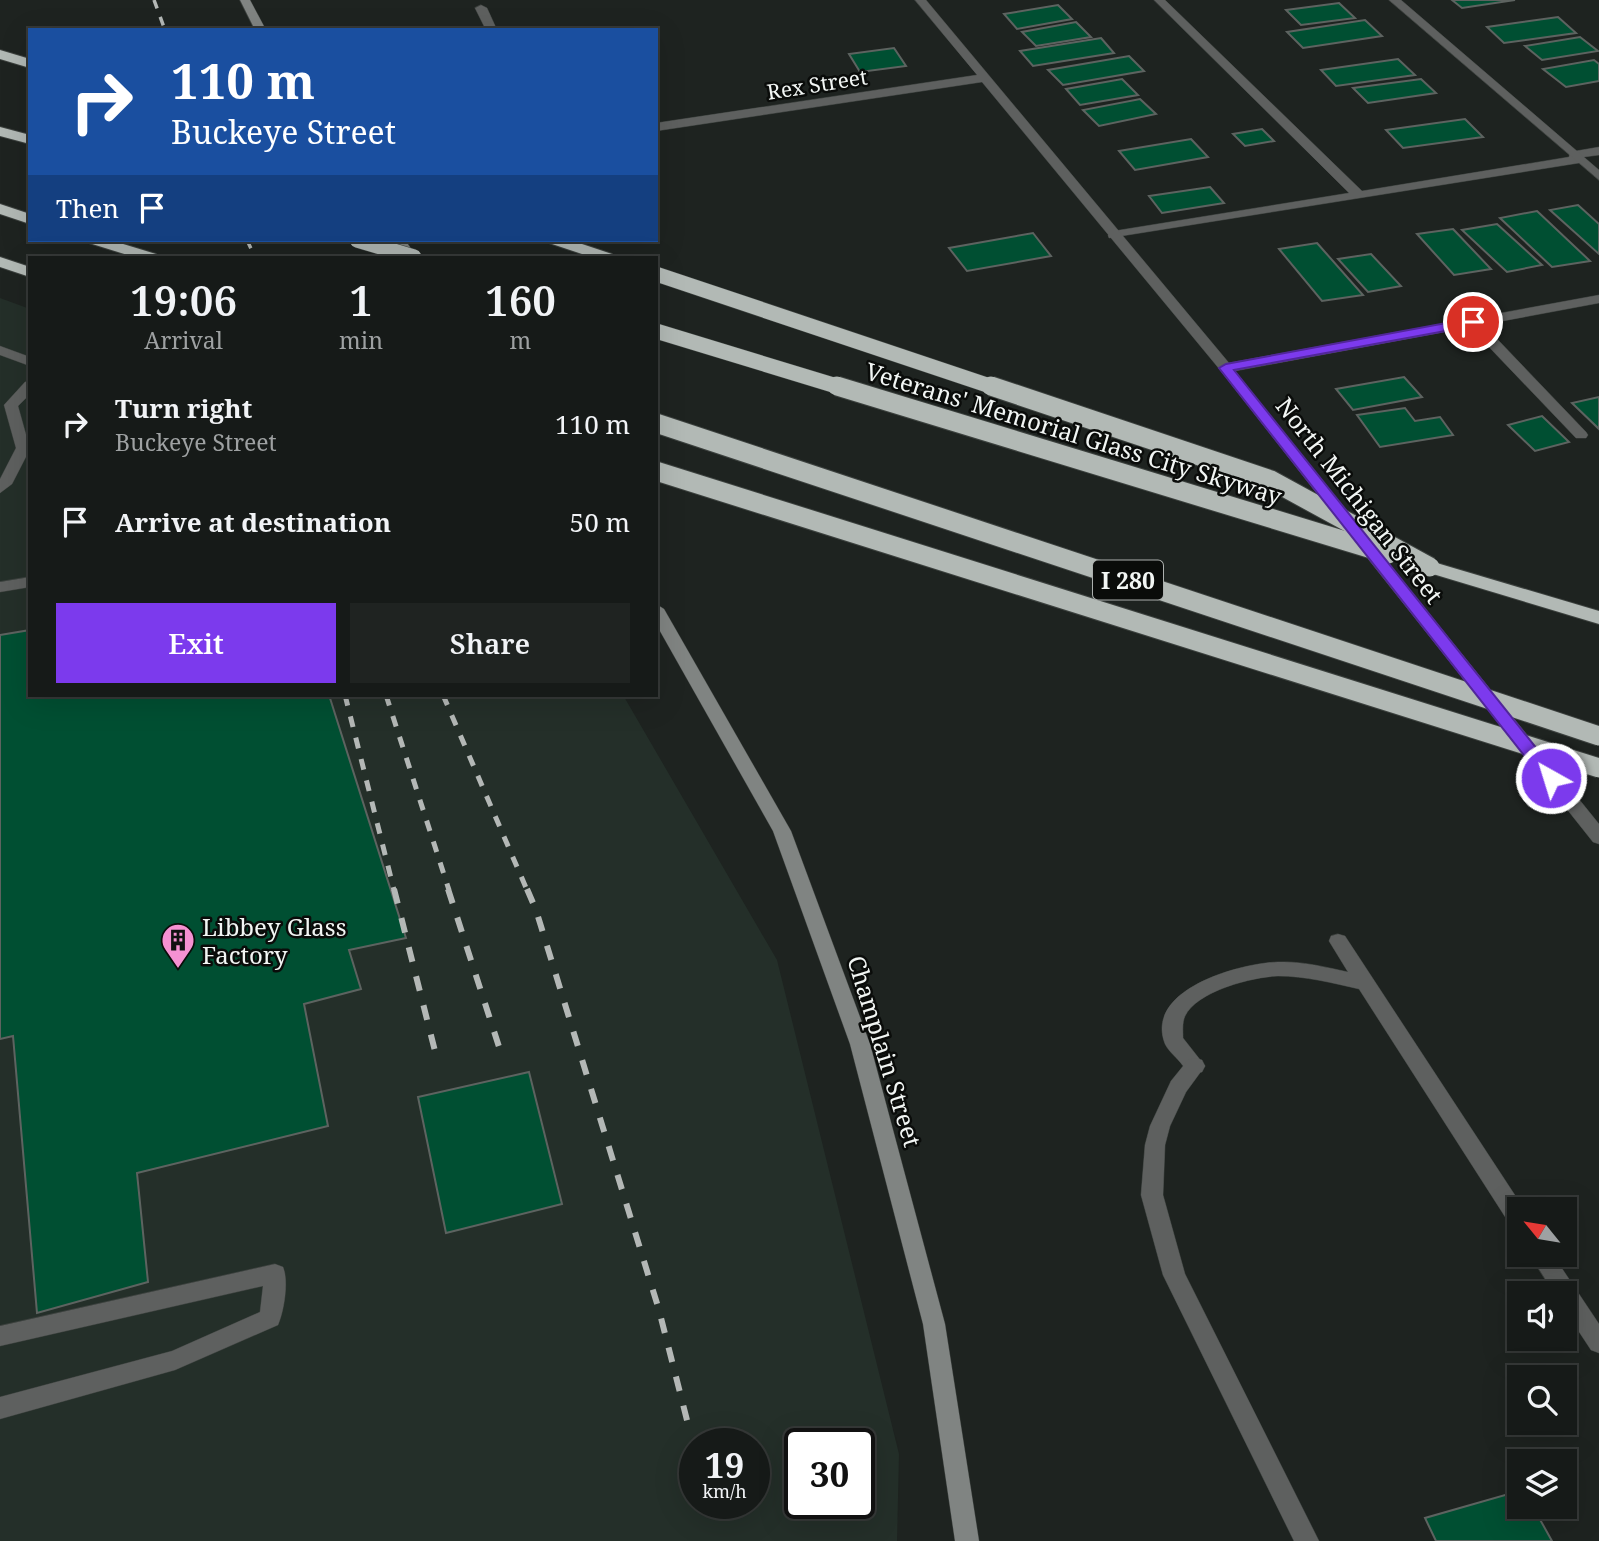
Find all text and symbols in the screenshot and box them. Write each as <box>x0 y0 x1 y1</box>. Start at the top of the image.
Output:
text: 110 m <box>171 47 315 113</box>
icon: right <box>56 56 147 147</box>
street label: Rex Street <box>765 62 869 106</box>
text: Buckeye Street <box>171 110 396 153</box>
icon: arrive <box>133 189 171 227</box>
text: Then <box>56 190 119 226</box>
text: 19:06 <box>130 271 237 328</box>
text: 1 <box>349 271 373 328</box>
text: 160 <box>485 271 556 328</box>
pin <box>1443 292 1503 352</box>
icon: arrive <box>1454 303 1492 341</box>
text: Arrival <box>144 324 223 356</box>
text: min <box>339 324 383 356</box>
text: m <box>510 324 531 356</box>
street label: Veterans' Memorial Glass City Skyway <box>862 354 1287 512</box>
text: Turn right <box>115 390 252 426</box>
street label: North Michigan Street <box>1269 390 1451 610</box>
icon: right <box>56 405 94 443</box>
text: 110 m <box>555 406 630 442</box>
text: Buckeye Street <box>115 426 277 458</box>
icon: arrive <box>56 503 94 541</box>
text: Arrive at destination <box>115 504 391 540</box>
text: 50 m <box>570 504 630 540</box>
road number: I 280 <box>1093 560 1163 600</box>
button: Exit <box>56 603 336 683</box>
button: Share <box>350 603 630 683</box>
position arrow <box>1514 741 1588 815</box>
place label: Libbey Glass Factory <box>202 910 346 971</box>
building icon: Libbey Glass Factory <box>159 921 197 970</box>
street label: Champlain Street <box>840 951 930 1151</box>
north arrow <box>1507 1197 1577 1267</box>
map controls <box>1507 1197 1577 1519</box>
button: sound <box>1507 1281 1577 1351</box>
button: search <box>1507 1365 1577 1435</box>
speed limit sign: 30 <box>784 1428 875 1519</box>
text: 19 <box>705 1441 744 1488</box>
button: layers <box>1507 1449 1577 1519</box>
text: km/h <box>702 1479 747 1503</box>

